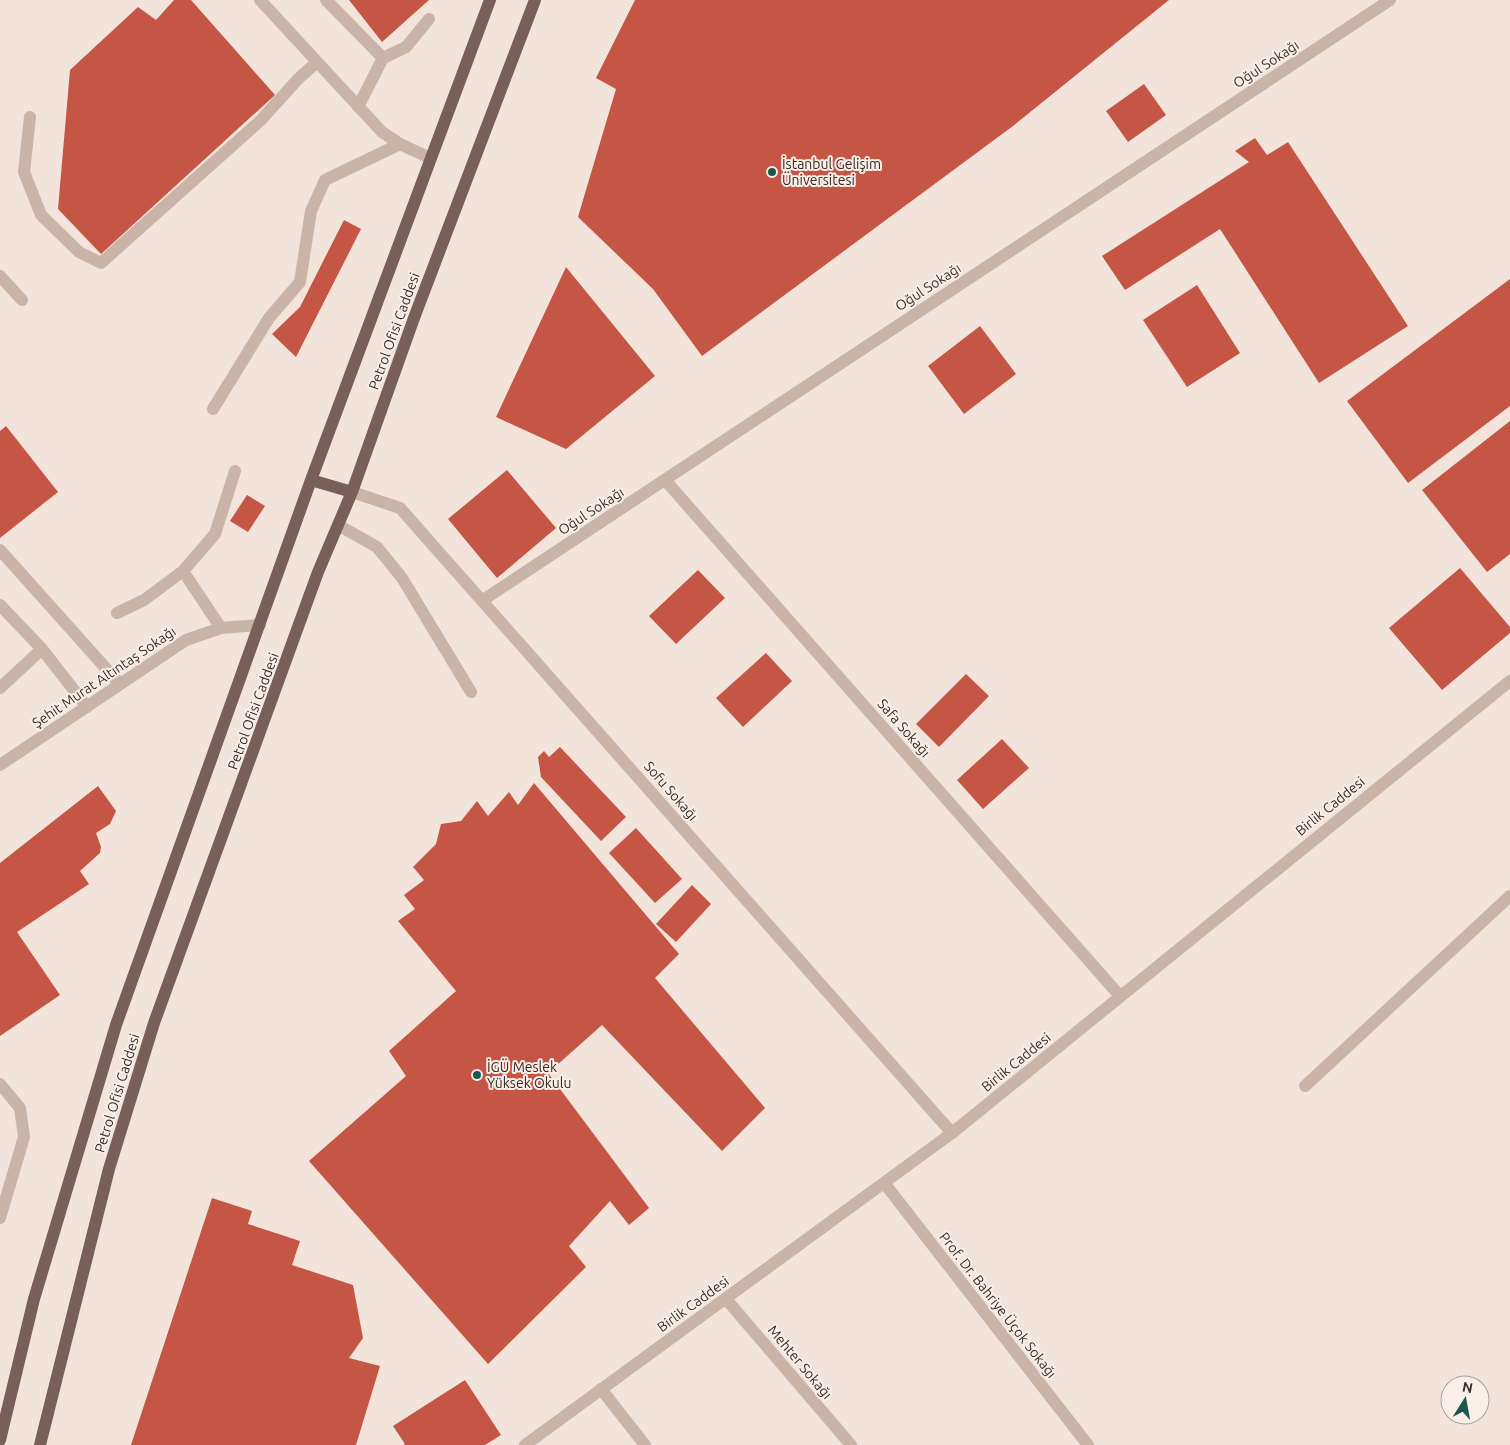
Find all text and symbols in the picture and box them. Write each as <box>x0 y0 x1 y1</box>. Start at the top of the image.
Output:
street label: Oğul Sokağı <box>1230 37 1302 91</box>
place label: İstanbul Gelişim Üniversitesi <box>782 156 881 188</box>
marker: İstanbul Gelişim Üniversitesi <box>766 166 778 178</box>
street label: Oğul Sokağı <box>892 260 964 314</box>
street label: Petrol Ofisi Caddesi <box>365 270 423 392</box>
street label: Oğul Sokağı <box>555 484 627 538</box>
street label: Şehit Murat Altıntaş Sokağı <box>29 623 179 731</box>
street label: Petrol Ofisi Caddesi <box>224 650 282 772</box>
street label: Safa Sokağı <box>875 696 933 760</box>
street label: Sofu Sokağı <box>641 758 701 824</box>
street label: Birlik Caddesi <box>1292 773 1368 839</box>
street label: Birlik Caddesi <box>978 1029 1054 1095</box>
street label: Petrol Ofisi Caddesi <box>91 1032 143 1154</box>
place label: İGÜ Meslek Yüksek Okulu <box>487 1058 572 1091</box>
marker: İGÜ Meslek Yüksek Okulu <box>471 1069 483 1081</box>
street label: Prof. Dr. Bahriye Üçok Sokağı <box>936 1228 1061 1381</box>
street label: Birlik Caddesi <box>654 1273 732 1335</box>
street label: Mehter Sokağı <box>765 1322 835 1402</box>
north arrow <box>1440 1375 1490 1425</box>
text: N <box>1461 1378 1474 1396</box>

